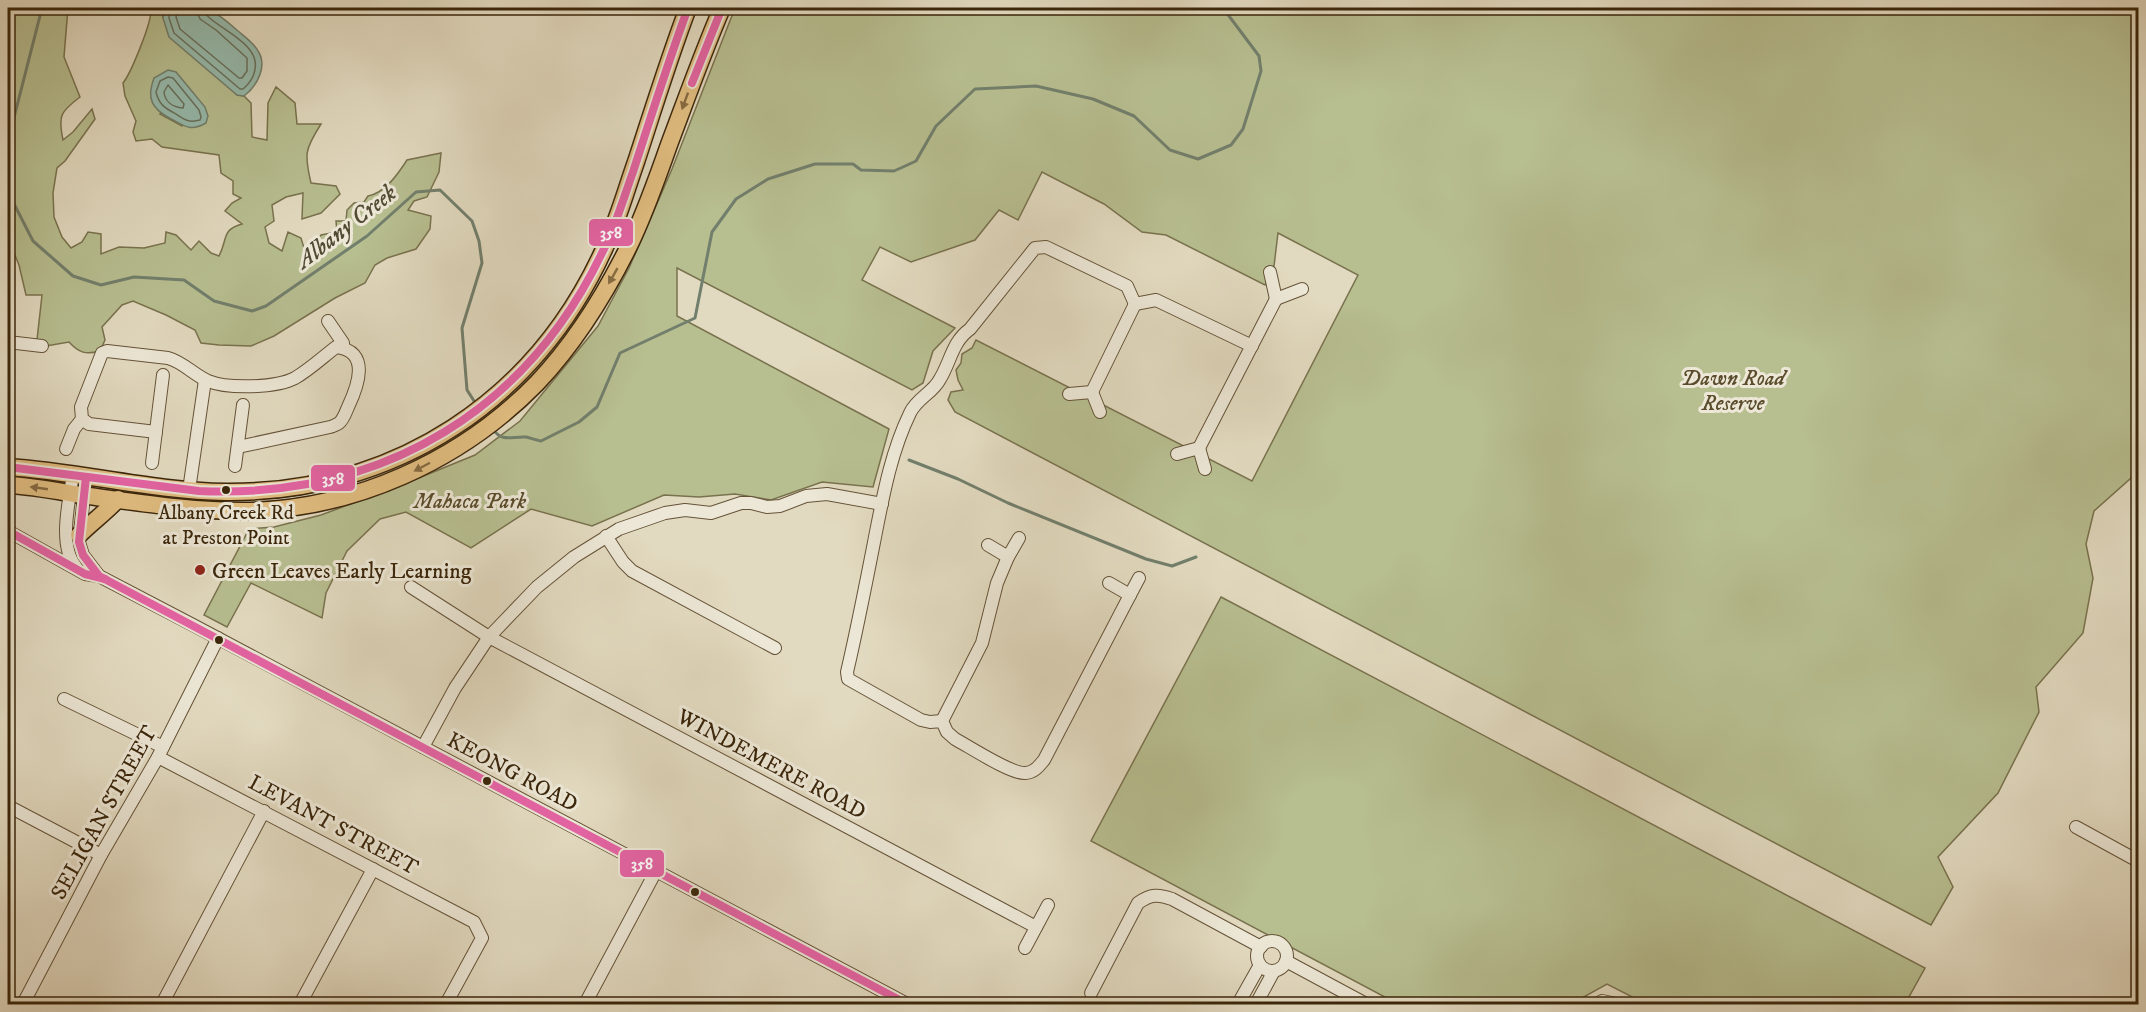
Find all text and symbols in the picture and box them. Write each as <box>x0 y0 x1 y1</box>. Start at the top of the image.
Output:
one-way arrow <box>680 92 690 110</box>
water label: Albany Creek <box>288 178 403 277</box>
line badge: 358 <box>588 218 634 247</box>
text: 358 <box>600 223 622 243</box>
one-way arrow <box>608 268 618 285</box>
park label: Dawn Road Reserve <box>1681 365 1788 417</box>
one-way arrow <box>413 462 430 472</box>
line badge: 358 <box>310 464 356 492</box>
text: 358 <box>322 469 344 489</box>
one-way arrow <box>29 484 48 493</box>
marker: Albany Creek Rd at Preston Point <box>220 484 232 496</box>
park label: Mahaca Park <box>412 488 527 515</box>
place label: Albany Creek Rd at Preston Point <box>158 501 294 551</box>
place label: Green Leaves Early Learning <box>212 558 472 585</box>
marker: Green Leaves Early Learning <box>193 563 207 577</box>
unlabelled marker <box>213 634 225 646</box>
street label: WINDEMERE ROAD <box>671 703 870 825</box>
street label: SELIGAN STREET <box>45 721 163 904</box>
street label: KEONG ROAD <box>442 726 582 818</box>
street label: LEVANT STREET <box>244 769 423 882</box>
unlabelled marker <box>481 775 493 787</box>
line badge: 358 <box>619 849 665 878</box>
text: 358 <box>631 854 653 874</box>
unlabelled marker <box>689 886 701 898</box>

